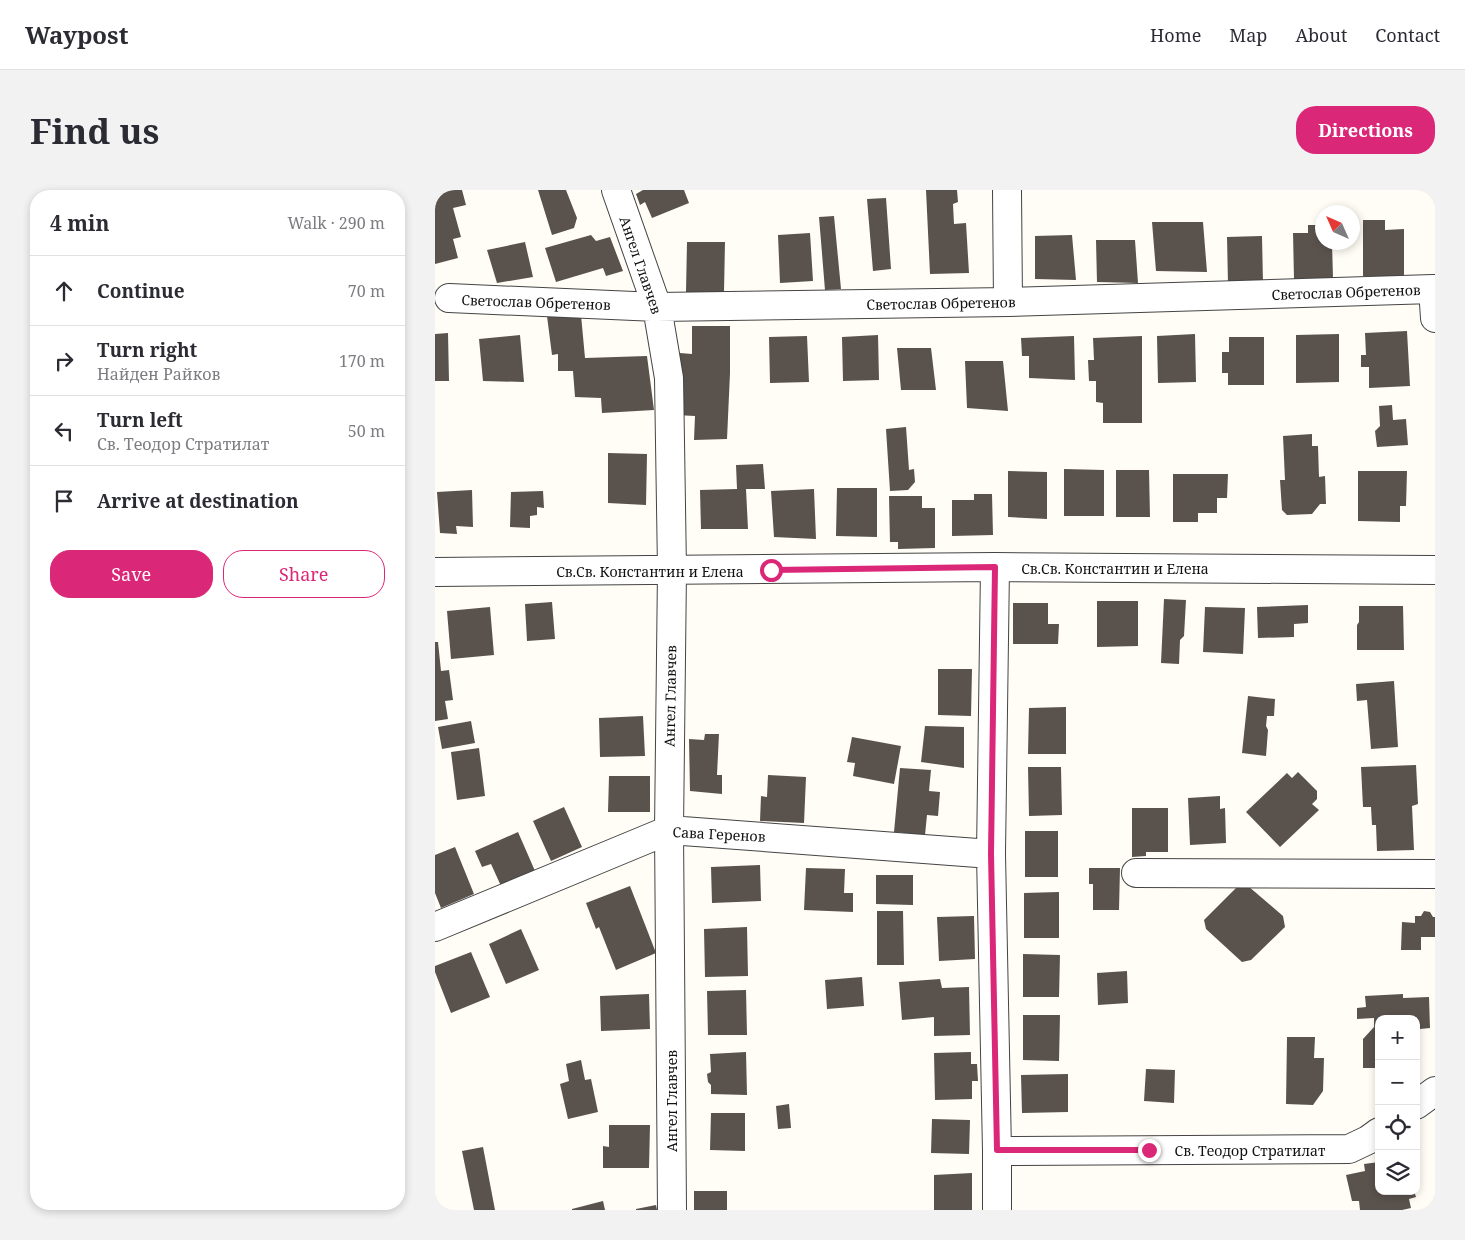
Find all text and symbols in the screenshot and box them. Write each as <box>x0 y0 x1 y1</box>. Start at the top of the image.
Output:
text: Waypost <box>25 18 128 51</box>
text: Home <box>1150 23 1201 47</box>
text: Map <box>1229 23 1267 47</box>
text: About <box>1295 23 1347 47</box>
text: Contact <box>1375 23 1440 47</box>
button: Directions <box>1296 106 1435 154</box>
text: Find us <box>30 107 159 154</box>
north arrow <box>1315 205 1360 250</box>
text: 4 min <box>50 209 109 237</box>
text: Walk · 290 m <box>288 212 385 234</box>
street label: Ангел Главчев <box>615 214 667 317</box>
icon: ahead <box>50 277 78 305</box>
text: Continue <box>97 278 185 304</box>
text: 70 m <box>348 280 385 302</box>
street label: Светослав Обретенов <box>1271 280 1421 304</box>
street label: Светослав Обретенов <box>461 290 611 314</box>
street label: Светослав Обретенов <box>866 292 1016 314</box>
text: Turn right <box>97 337 197 363</box>
icon: right <box>50 347 78 375</box>
text: 170 m <box>339 350 385 372</box>
text: Найден Райков <box>97 363 220 385</box>
text: Turn left <box>97 407 183 433</box>
icon: left <box>50 417 78 445</box>
text: 50 m <box>348 420 385 442</box>
text: Св. Теодор Стратилат <box>97 433 269 455</box>
icon: arrive <box>50 487 78 515</box>
text: Arrive at destination <box>97 488 299 514</box>
button: Save <box>50 550 213 598</box>
button: Share <box>223 550 385 598</box>
route start <box>760 559 783 582</box>
street label: Св.Св. Константин и Елена <box>1021 559 1209 578</box>
street label: Св.Св. Константин и Елена <box>556 562 744 581</box>
street label: Ангел Главчев <box>660 645 680 747</box>
street label: Сава Геренов <box>672 822 766 846</box>
map controls <box>1375 1015 1420 1195</box>
button: + <box>1375 1015 1420 1060</box>
street label: Ангел Главчев <box>662 1050 681 1152</box>
button: − <box>1375 1060 1420 1105</box>
button: locate <box>1375 1105 1420 1150</box>
route end <box>1138 1139 1161 1162</box>
street label: Св. Теодор Стратилат <box>1175 1141 1326 1160</box>
button: layers <box>1375 1150 1420 1195</box>

